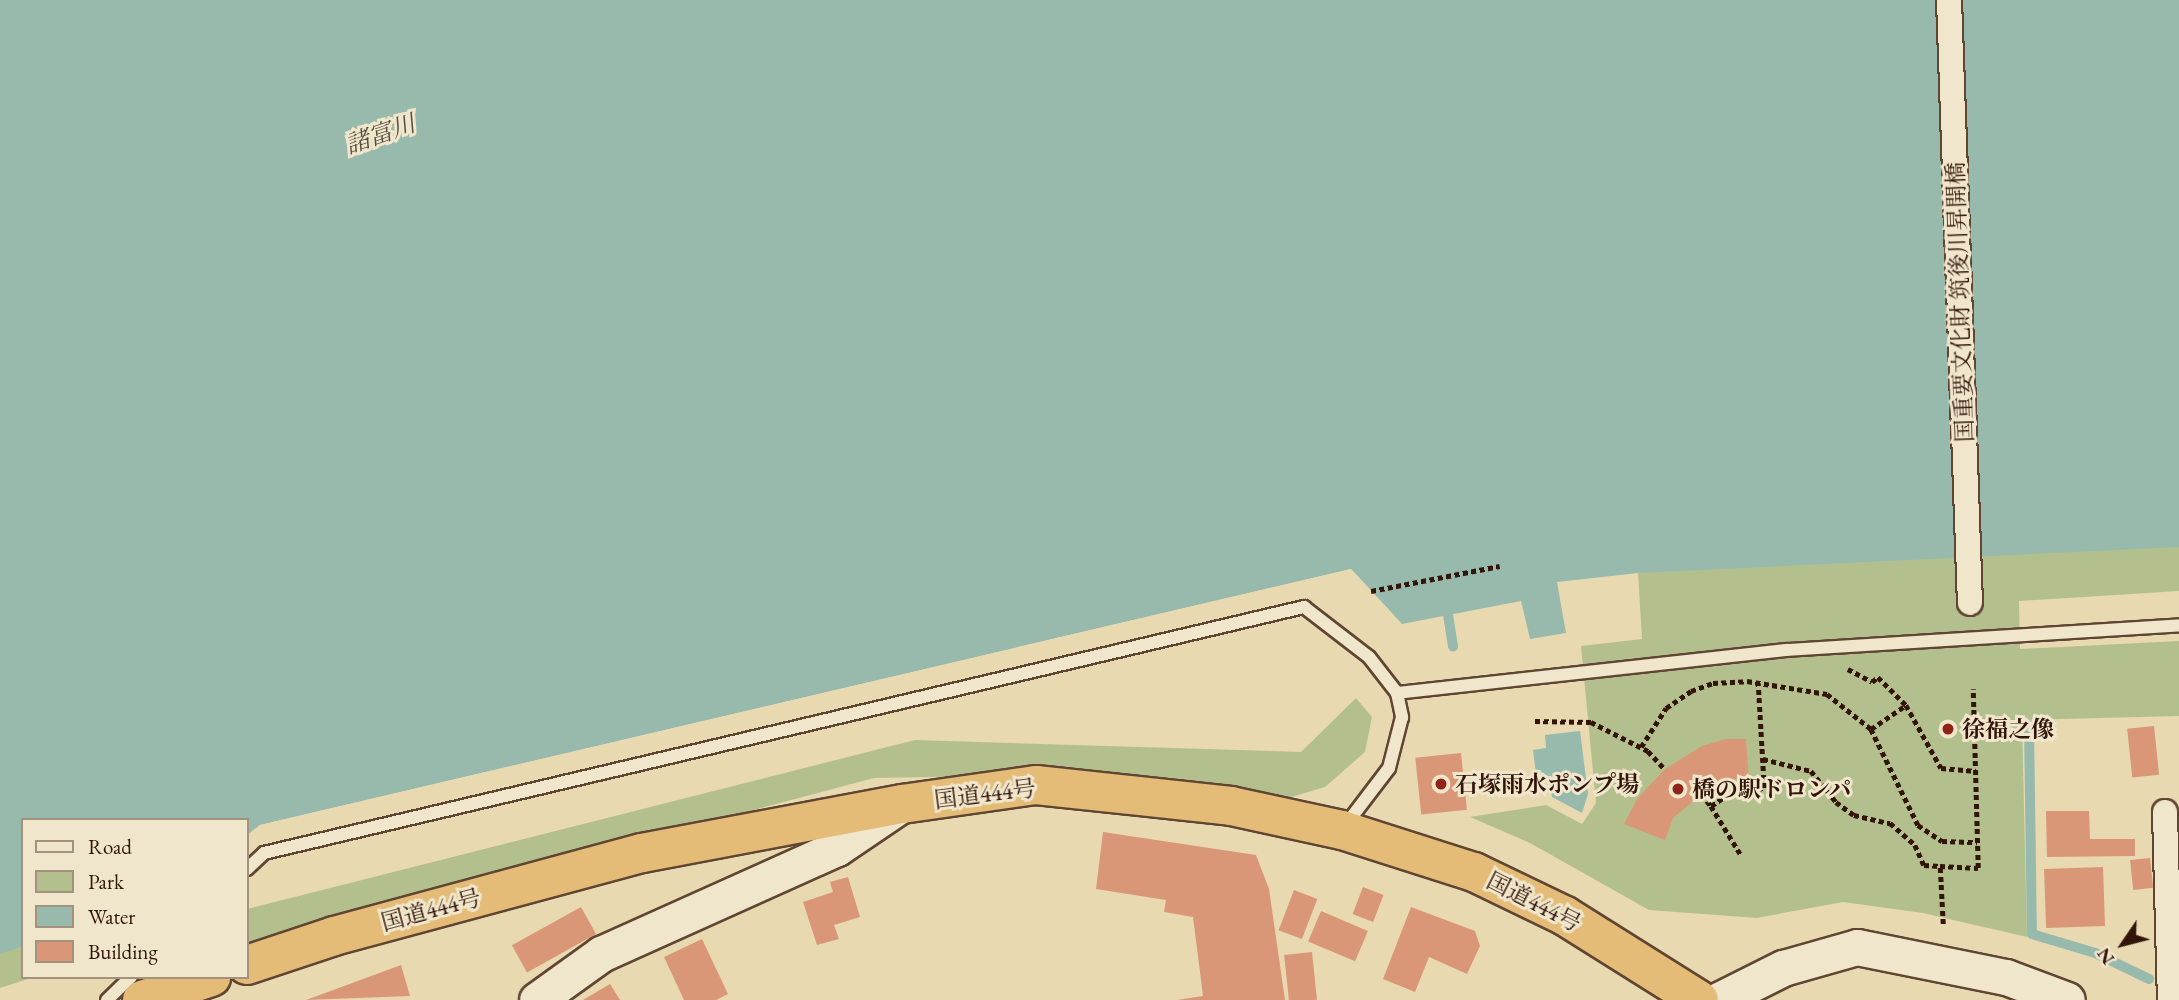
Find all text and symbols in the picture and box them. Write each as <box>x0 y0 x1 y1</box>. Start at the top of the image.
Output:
water label: 諸富川 <box>341 109 419 159</box>
street label: 国重要文化財 筑後川昇開橋 <box>1941 161 1979 443</box>
place label: 徐福之像 <box>1962 715 2054 743</box>
marker: 徐福之像 <box>1940 721 1956 737</box>
place label: 石塚雨水ポンプ場 <box>1455 770 1639 798</box>
street label: 国道444号 <box>933 774 1037 814</box>
place label: 橋の駅ドロンパ <box>1692 775 1853 803</box>
marker: 石塚雨水ポンプ場 <box>1433 776 1449 792</box>
marker: 橋の駅ドロンパ <box>1670 781 1686 797</box>
legend <box>21 818 248 979</box>
text: Road <box>88 833 132 860</box>
street label: 国道444号 <box>1482 867 1586 937</box>
text: Park <box>88 868 124 895</box>
street label: 国道444号 <box>378 883 484 937</box>
text: Water <box>88 903 135 930</box>
north arrow <box>2088 909 2158 979</box>
text: Building <box>88 938 158 965</box>
text: N <box>2091 943 2120 970</box>

